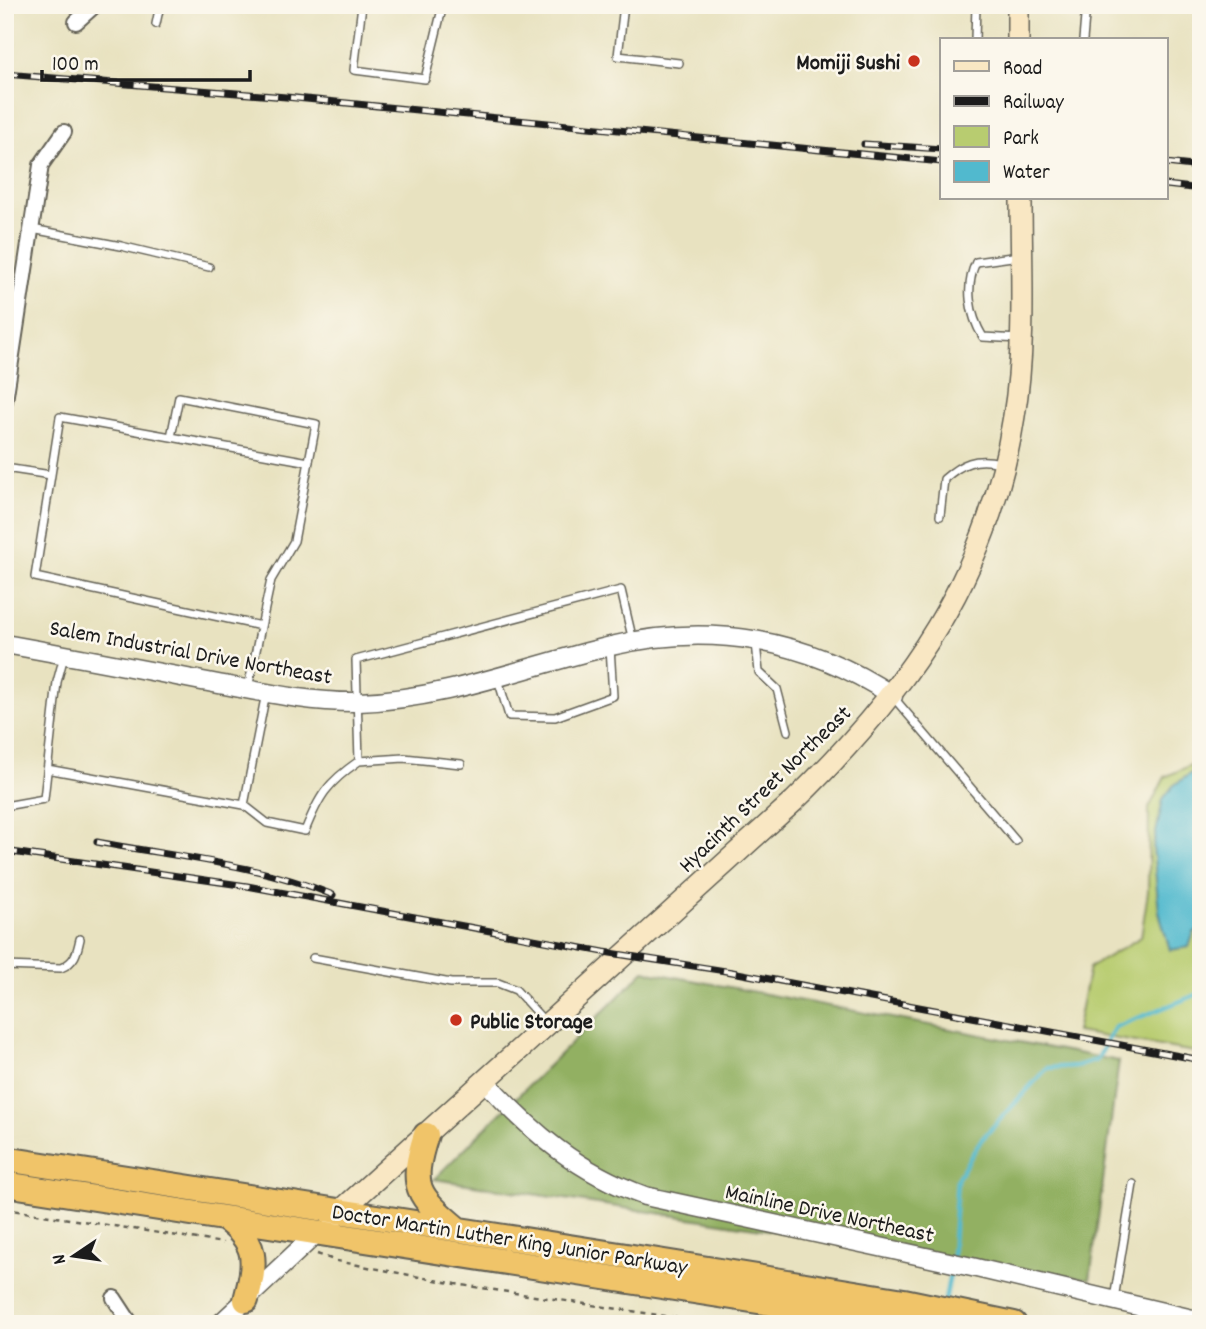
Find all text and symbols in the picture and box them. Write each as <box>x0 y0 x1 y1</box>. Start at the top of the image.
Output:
scale bar <box>42 38 250 82</box>
legend <box>940 38 1168 200</box>
place label: Momiji Sushi <box>796 48 901 81</box>
text: 100 m <box>52 51 99 81</box>
marker: Momiji Sushi <box>906 53 922 69</box>
text: Road <box>1003 55 1042 85</box>
text: Railway <box>1003 89 1064 119</box>
text: Park <box>1003 125 1039 155</box>
text: Water <box>1003 159 1050 189</box>
street label: Salem Industrial Drive Northeast <box>47 613 334 696</box>
street label: Hyacinth Street Northeast <box>672 699 860 882</box>
place label: Public Storage <box>470 1007 593 1040</box>
marker: Public Storage <box>448 1012 464 1028</box>
street label: Mainline Drive Northeast <box>722 1177 937 1254</box>
street label: Doctor Martin Luther King Junior Parkway <box>329 1197 690 1286</box>
north arrow <box>38 1220 108 1290</box>
text: N <box>47 1251 75 1267</box>

